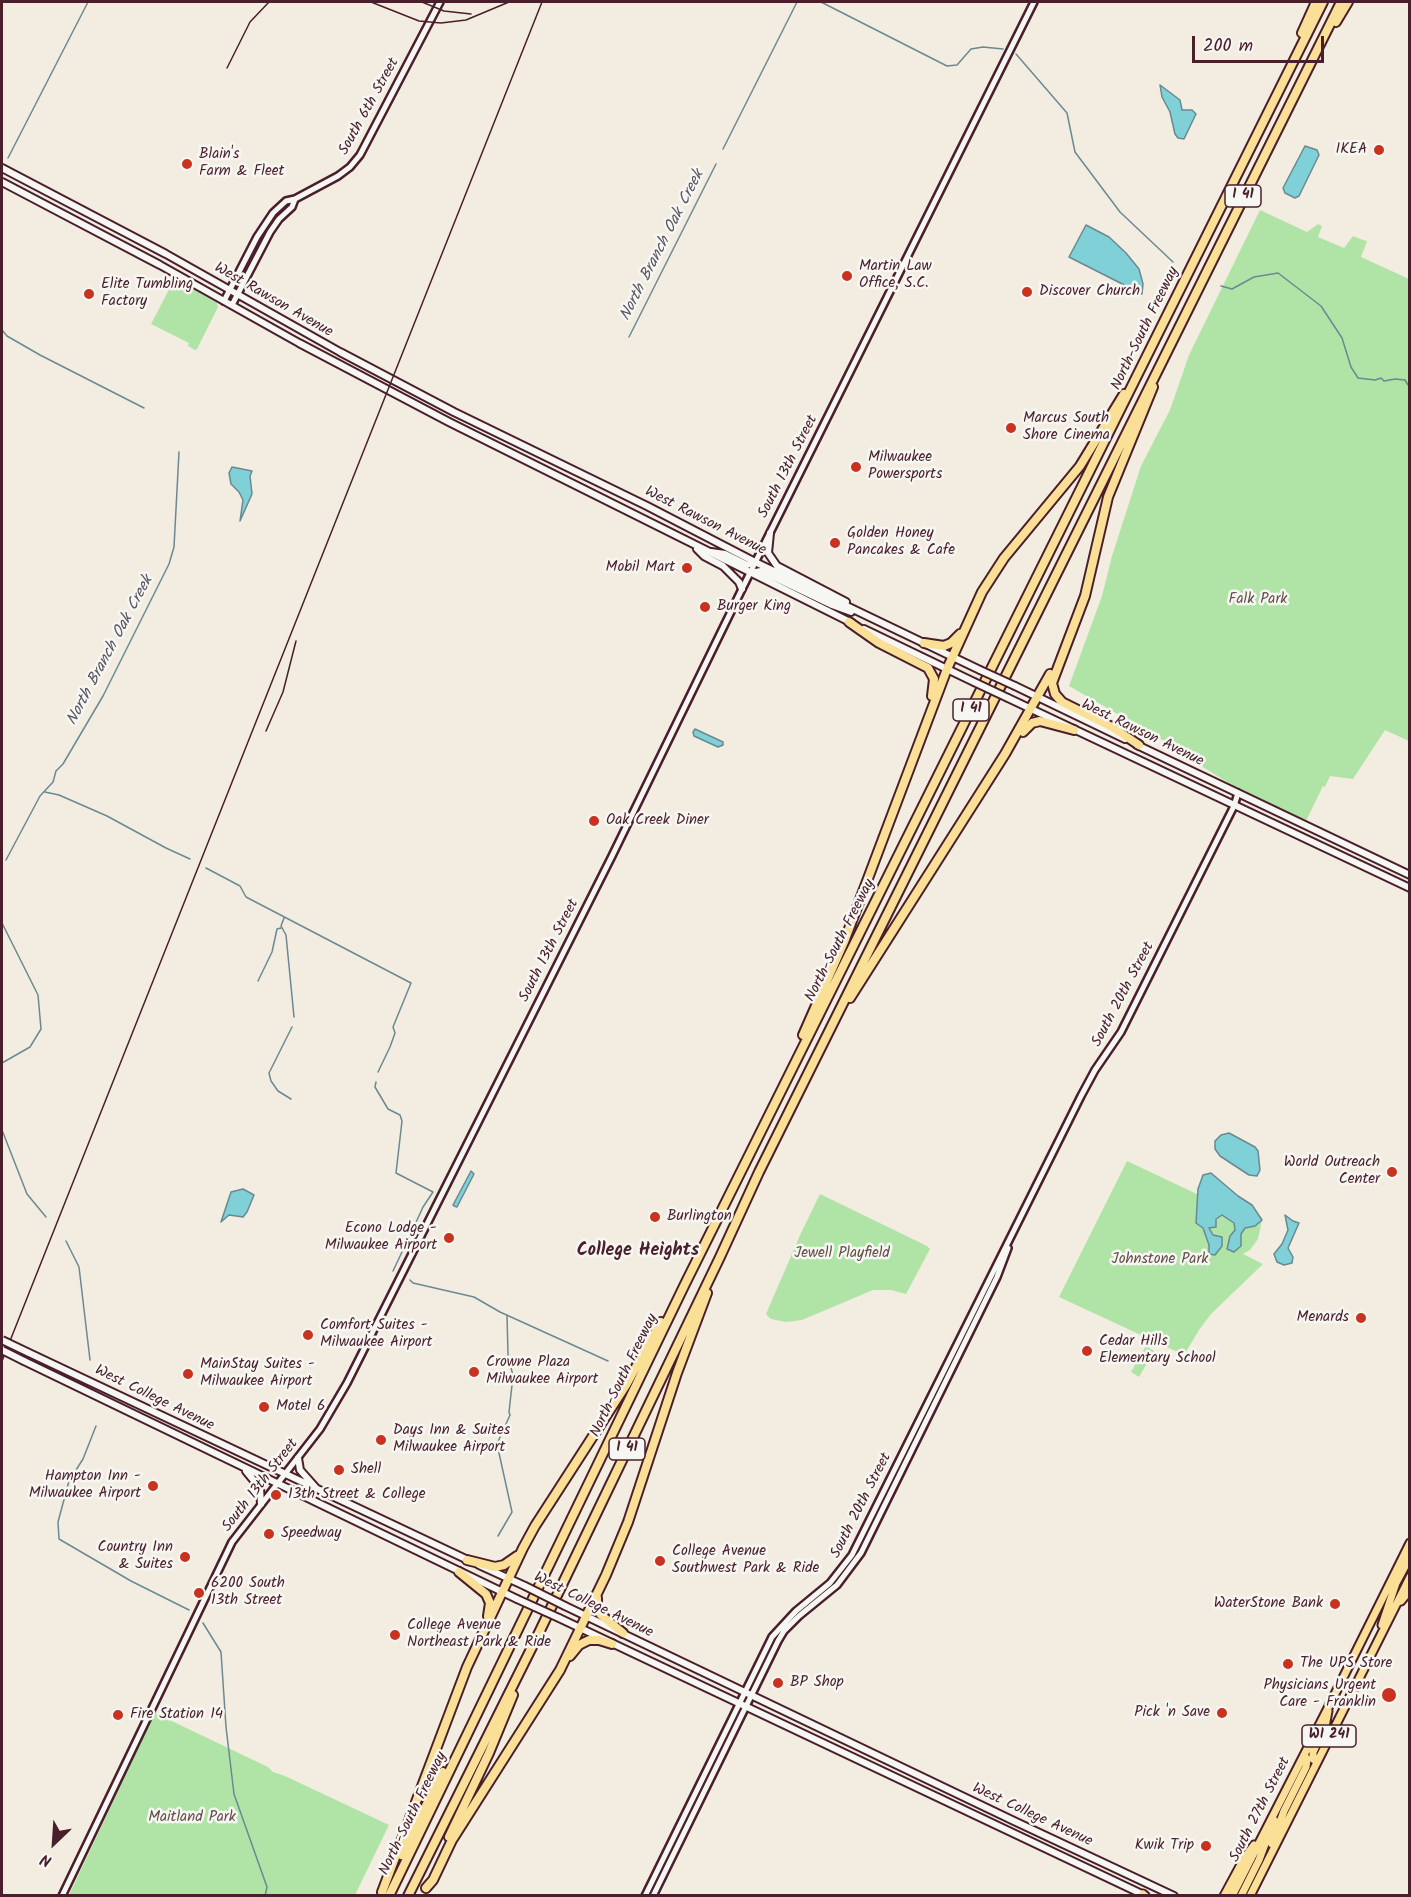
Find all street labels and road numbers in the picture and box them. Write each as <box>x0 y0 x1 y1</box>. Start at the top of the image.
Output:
street label: South 6th Street <box>336 55 404 159</box>
road number: I 41 <box>1225 185 1261 207</box>
street label: West Rawson Avenue <box>211 260 335 342</box>
street label: North-South Freeway <box>1108 264 1184 394</box>
street label: South 13th Street <box>755 413 823 521</box>
street label: West Rawson Avenue <box>641 484 769 560</box>
street label: West Rawson Avenue <box>1078 697 1206 771</box>
road number: I 41 <box>953 699 989 721</box>
street label: North-South Freeway <box>802 877 880 1005</box>
street label: South 13th Street <box>516 897 584 1005</box>
street label: South 20th Street <box>1089 940 1159 1050</box>
street label: North-South Freeway <box>587 1311 663 1441</box>
street label: West College Avenue <box>91 1362 217 1436</box>
street label: South 13th Street <box>219 1436 303 1536</box>
road number: I 41 <box>609 1438 645 1460</box>
street label: South 20th Street <box>828 1450 896 1562</box>
street label: West College Avenue <box>530 1569 656 1643</box>
road number: WI 241 <box>1302 1725 1356 1747</box>
street label: North-South Freeway <box>376 1749 452 1879</box>
street label: South 27th Street <box>1227 1755 1295 1865</box>
street label: West College Avenue <box>969 1780 1095 1852</box>

